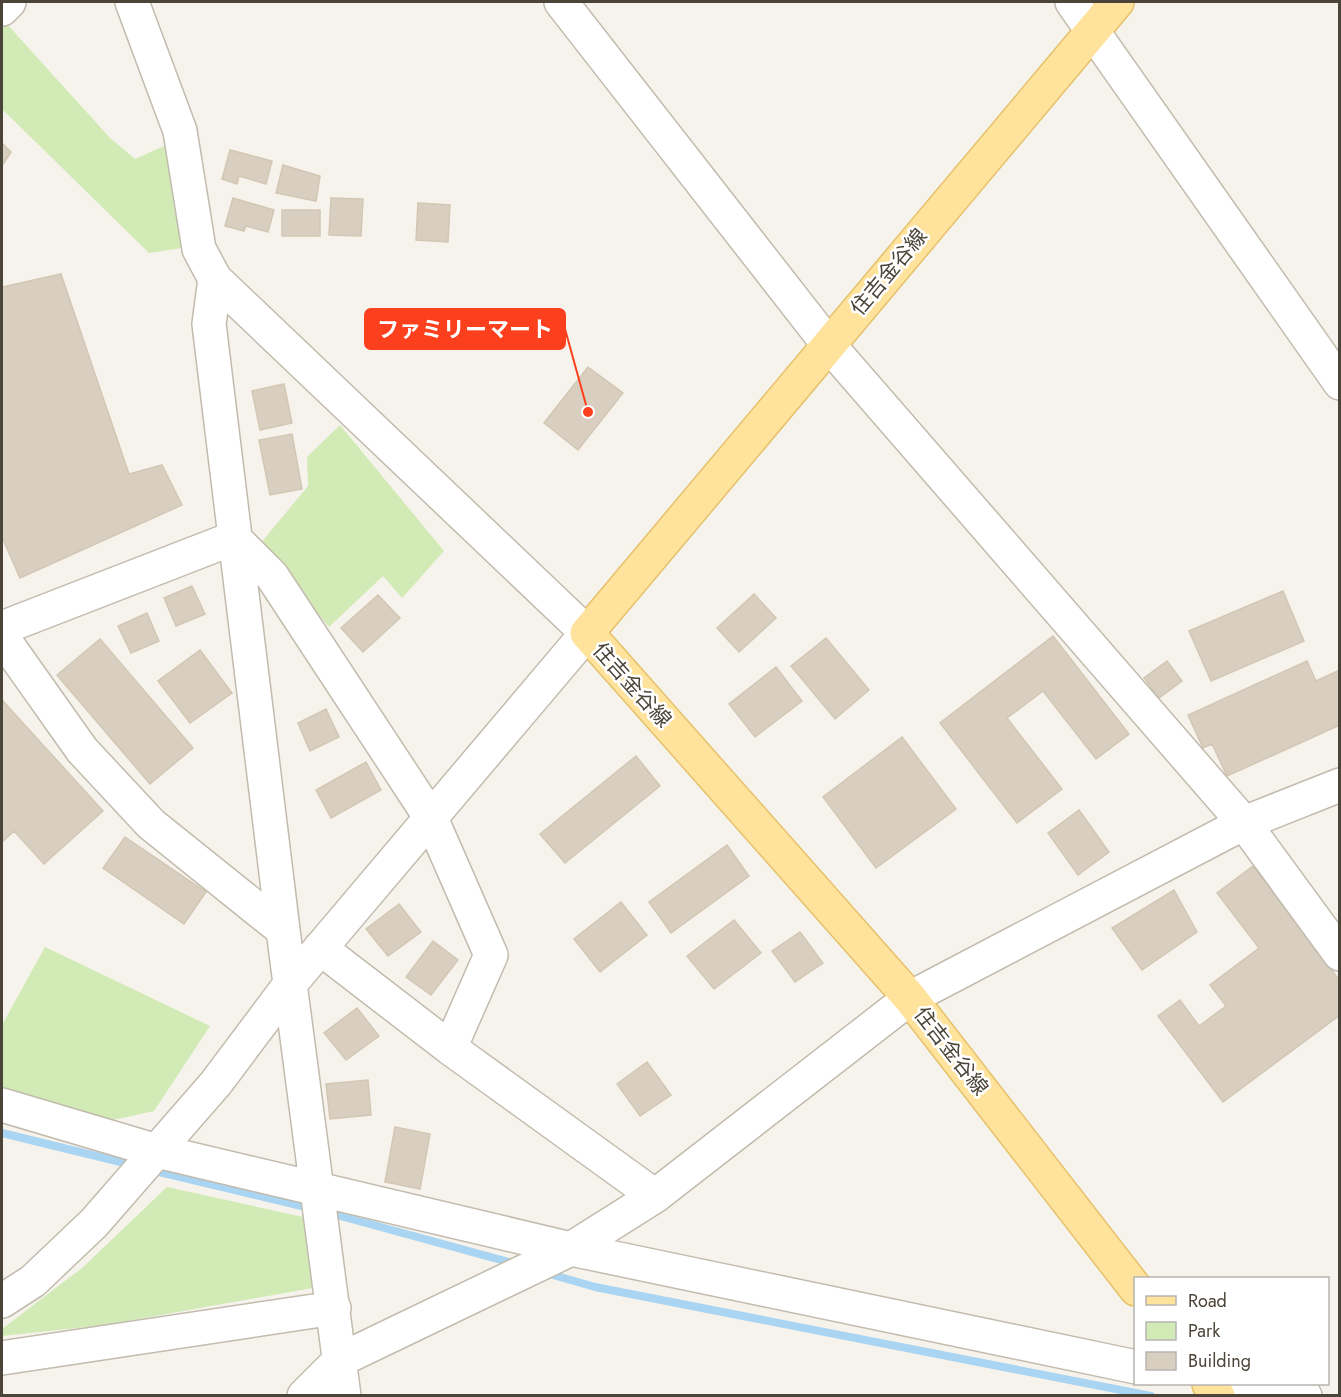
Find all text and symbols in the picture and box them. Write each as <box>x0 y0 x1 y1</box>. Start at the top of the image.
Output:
street label: 住吉金谷線 <box>844 222 934 322</box>
callout: ファミリーマート <box>365 309 565 349</box>
text: ファミリーマート <box>377 313 553 345</box>
street label: 住吉金谷線 <box>586 636 678 734</box>
street label: 住吉金谷線 <box>907 1000 995 1102</box>
legend <box>1134 1277 1329 1385</box>
text: Road <box>1188 1288 1227 1314</box>
text: Park <box>1188 1318 1220 1344</box>
text: Building <box>1188 1348 1251 1374</box>

